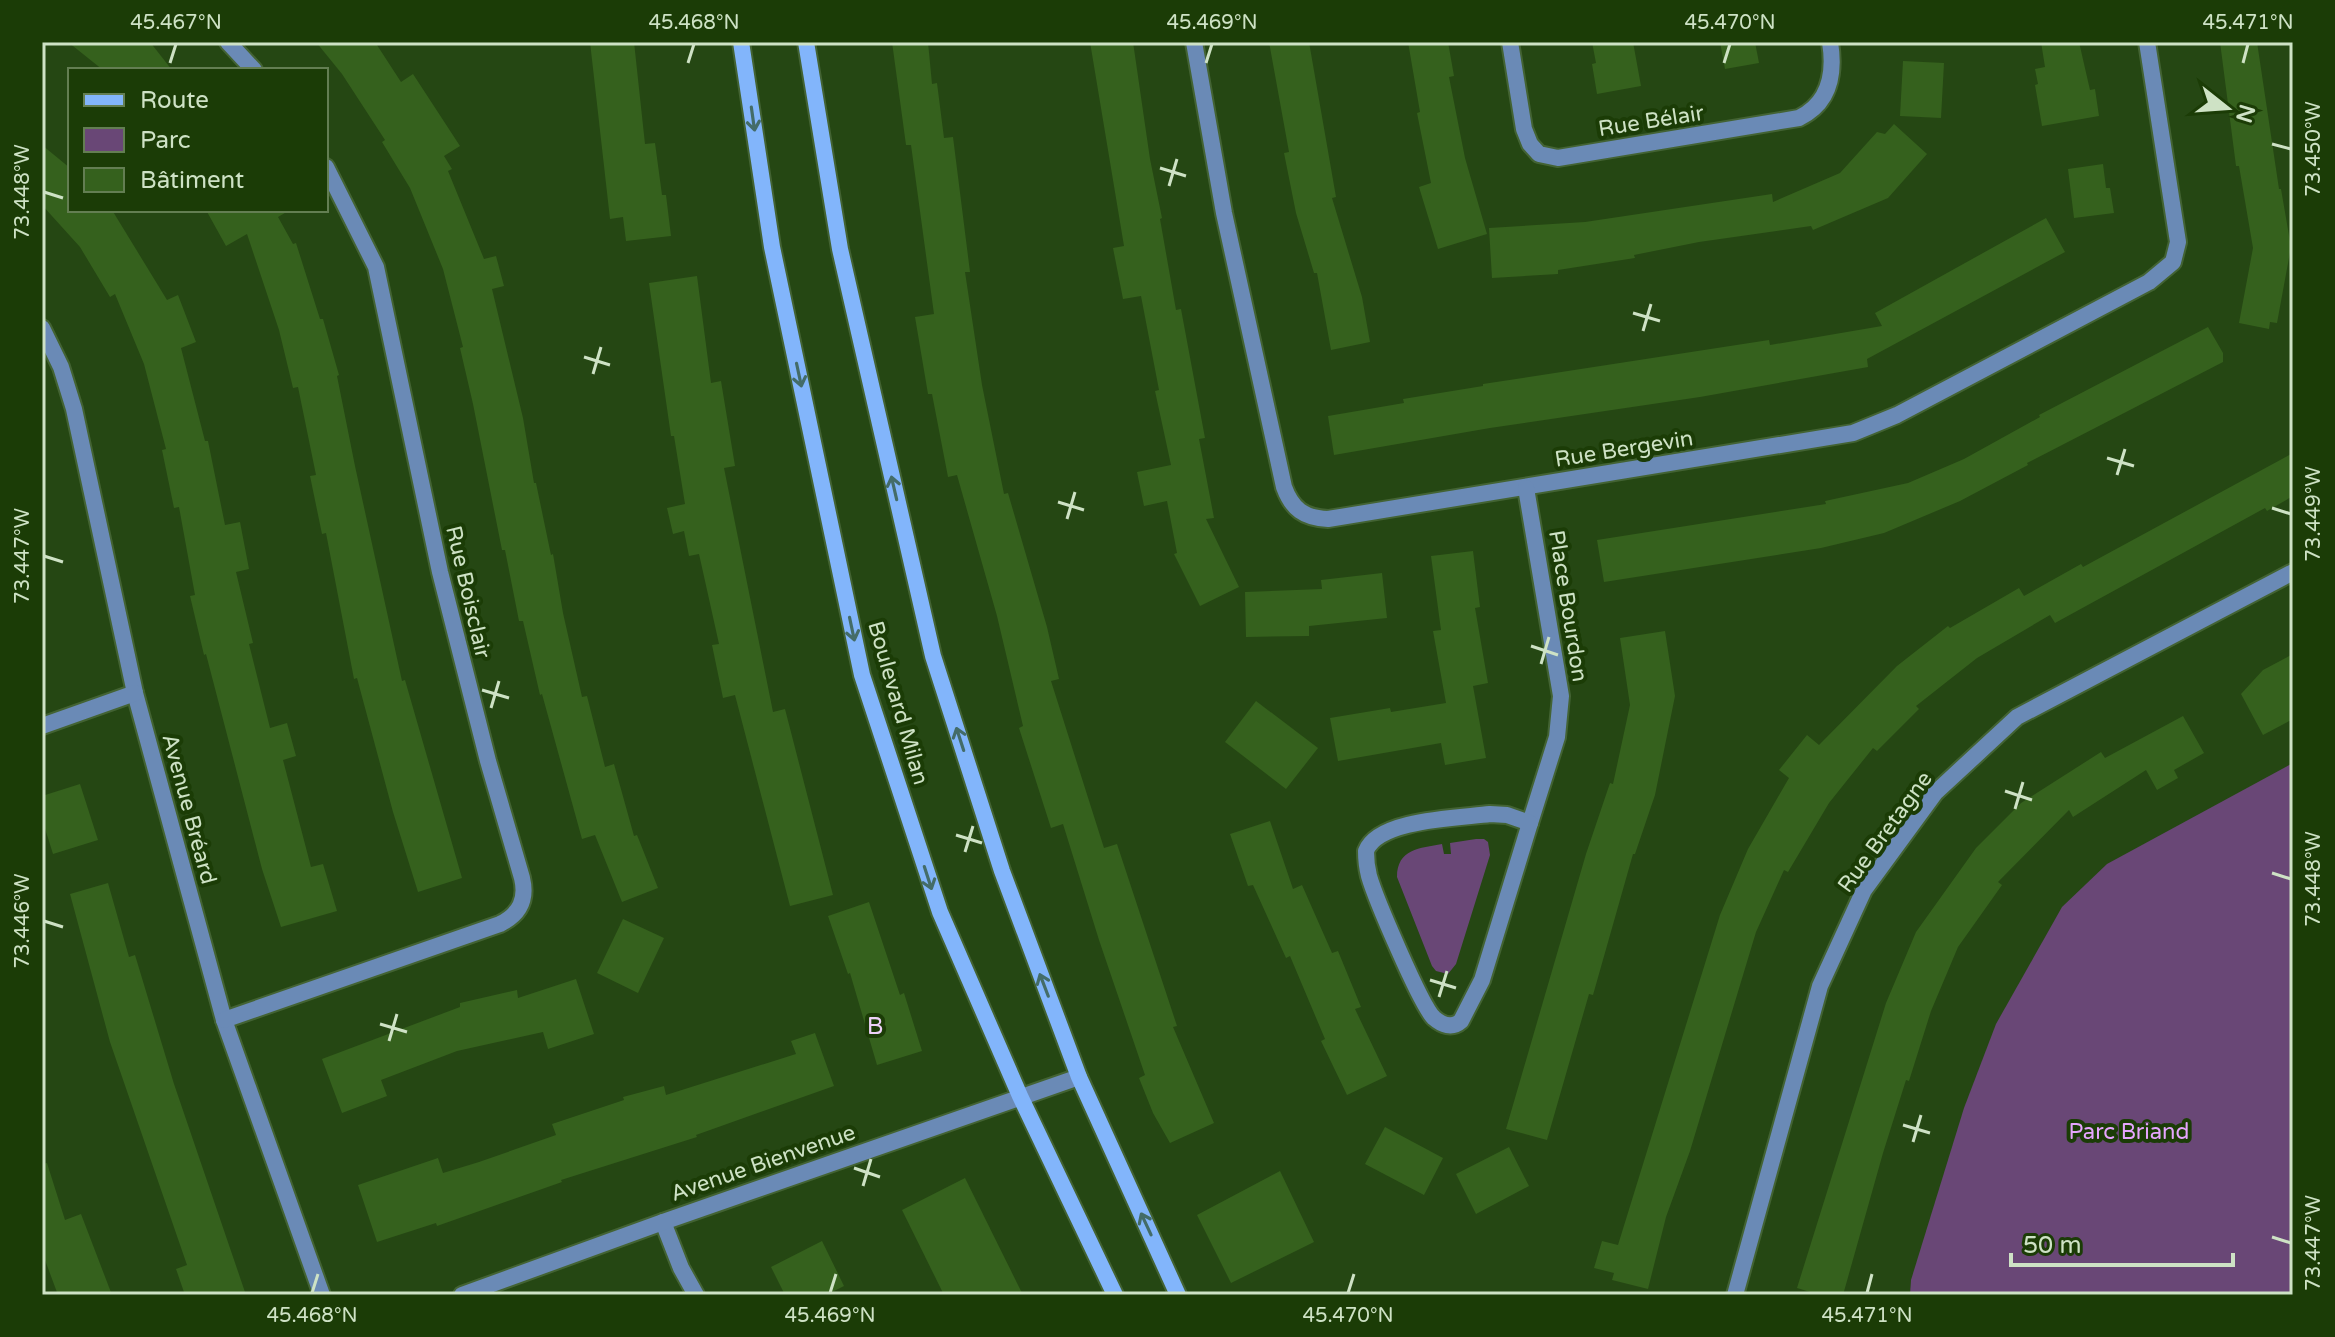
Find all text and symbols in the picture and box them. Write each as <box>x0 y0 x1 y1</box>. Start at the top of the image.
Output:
text: 45.467°N <box>130 11 222 35</box>
text: 45.468°N <box>648 11 740 35</box>
text: 45.469°N <box>1166 11 1258 35</box>
text: 45.470°N <box>1684 11 1776 35</box>
text: 45.471°N <box>2202 11 2294 35</box>
legend <box>68 68 328 212</box>
north arrow <box>2187 68 2267 148</box>
text: Route <box>140 86 209 115</box>
street label: Rue Bélair <box>1596 100 1706 142</box>
text: N <box>2230 101 2260 126</box>
text: 73.450°W <box>2302 101 2326 197</box>
one-way arrow <box>746 106 761 131</box>
text: Parc <box>140 126 191 155</box>
text: 73.448°W <box>11 144 35 240</box>
text: Bâtiment <box>140 166 244 195</box>
one-way arrow <box>792 362 807 387</box>
street label: Rue Bergevin <box>1553 425 1695 473</box>
text: 73.449°W <box>2302 466 2326 562</box>
one-way arrow <box>886 475 901 501</box>
text: 73.447°W <box>11 508 35 604</box>
street label: Rue Boisclair <box>440 523 496 661</box>
street label: Place Bourdon <box>1543 528 1593 684</box>
one-way arrow <box>846 616 861 642</box>
street label: Boulevard Milan <box>862 618 934 788</box>
one-way arrow <box>951 727 966 752</box>
street label: Avenue Bréard <box>156 731 222 887</box>
street label: Rue Bretagne <box>1832 766 1938 898</box>
text: 73.448°W <box>2302 831 2326 927</box>
one-way arrow <box>922 865 937 890</box>
text: 73.446°W <box>11 873 35 969</box>
one-way arrow <box>1036 973 1051 998</box>
district label: B <box>867 1012 885 1041</box>
street label: Avenue Bienvenue <box>667 1119 859 1207</box>
park label: Parc Briand <box>2069 1119 2189 1145</box>
text: 73.447°W <box>2302 1195 2326 1291</box>
one-way arrow <box>1138 1212 1153 1236</box>
scale bar <box>2011 1217 2233 1267</box>
text: 50 m <box>2023 1231 2081 1260</box>
text: 45.468°N <box>266 1304 358 1328</box>
text: 45.469°N <box>784 1304 876 1328</box>
text: 45.470°N <box>1302 1304 1394 1328</box>
text: 45.471°N <box>1821 1304 1913 1328</box>

